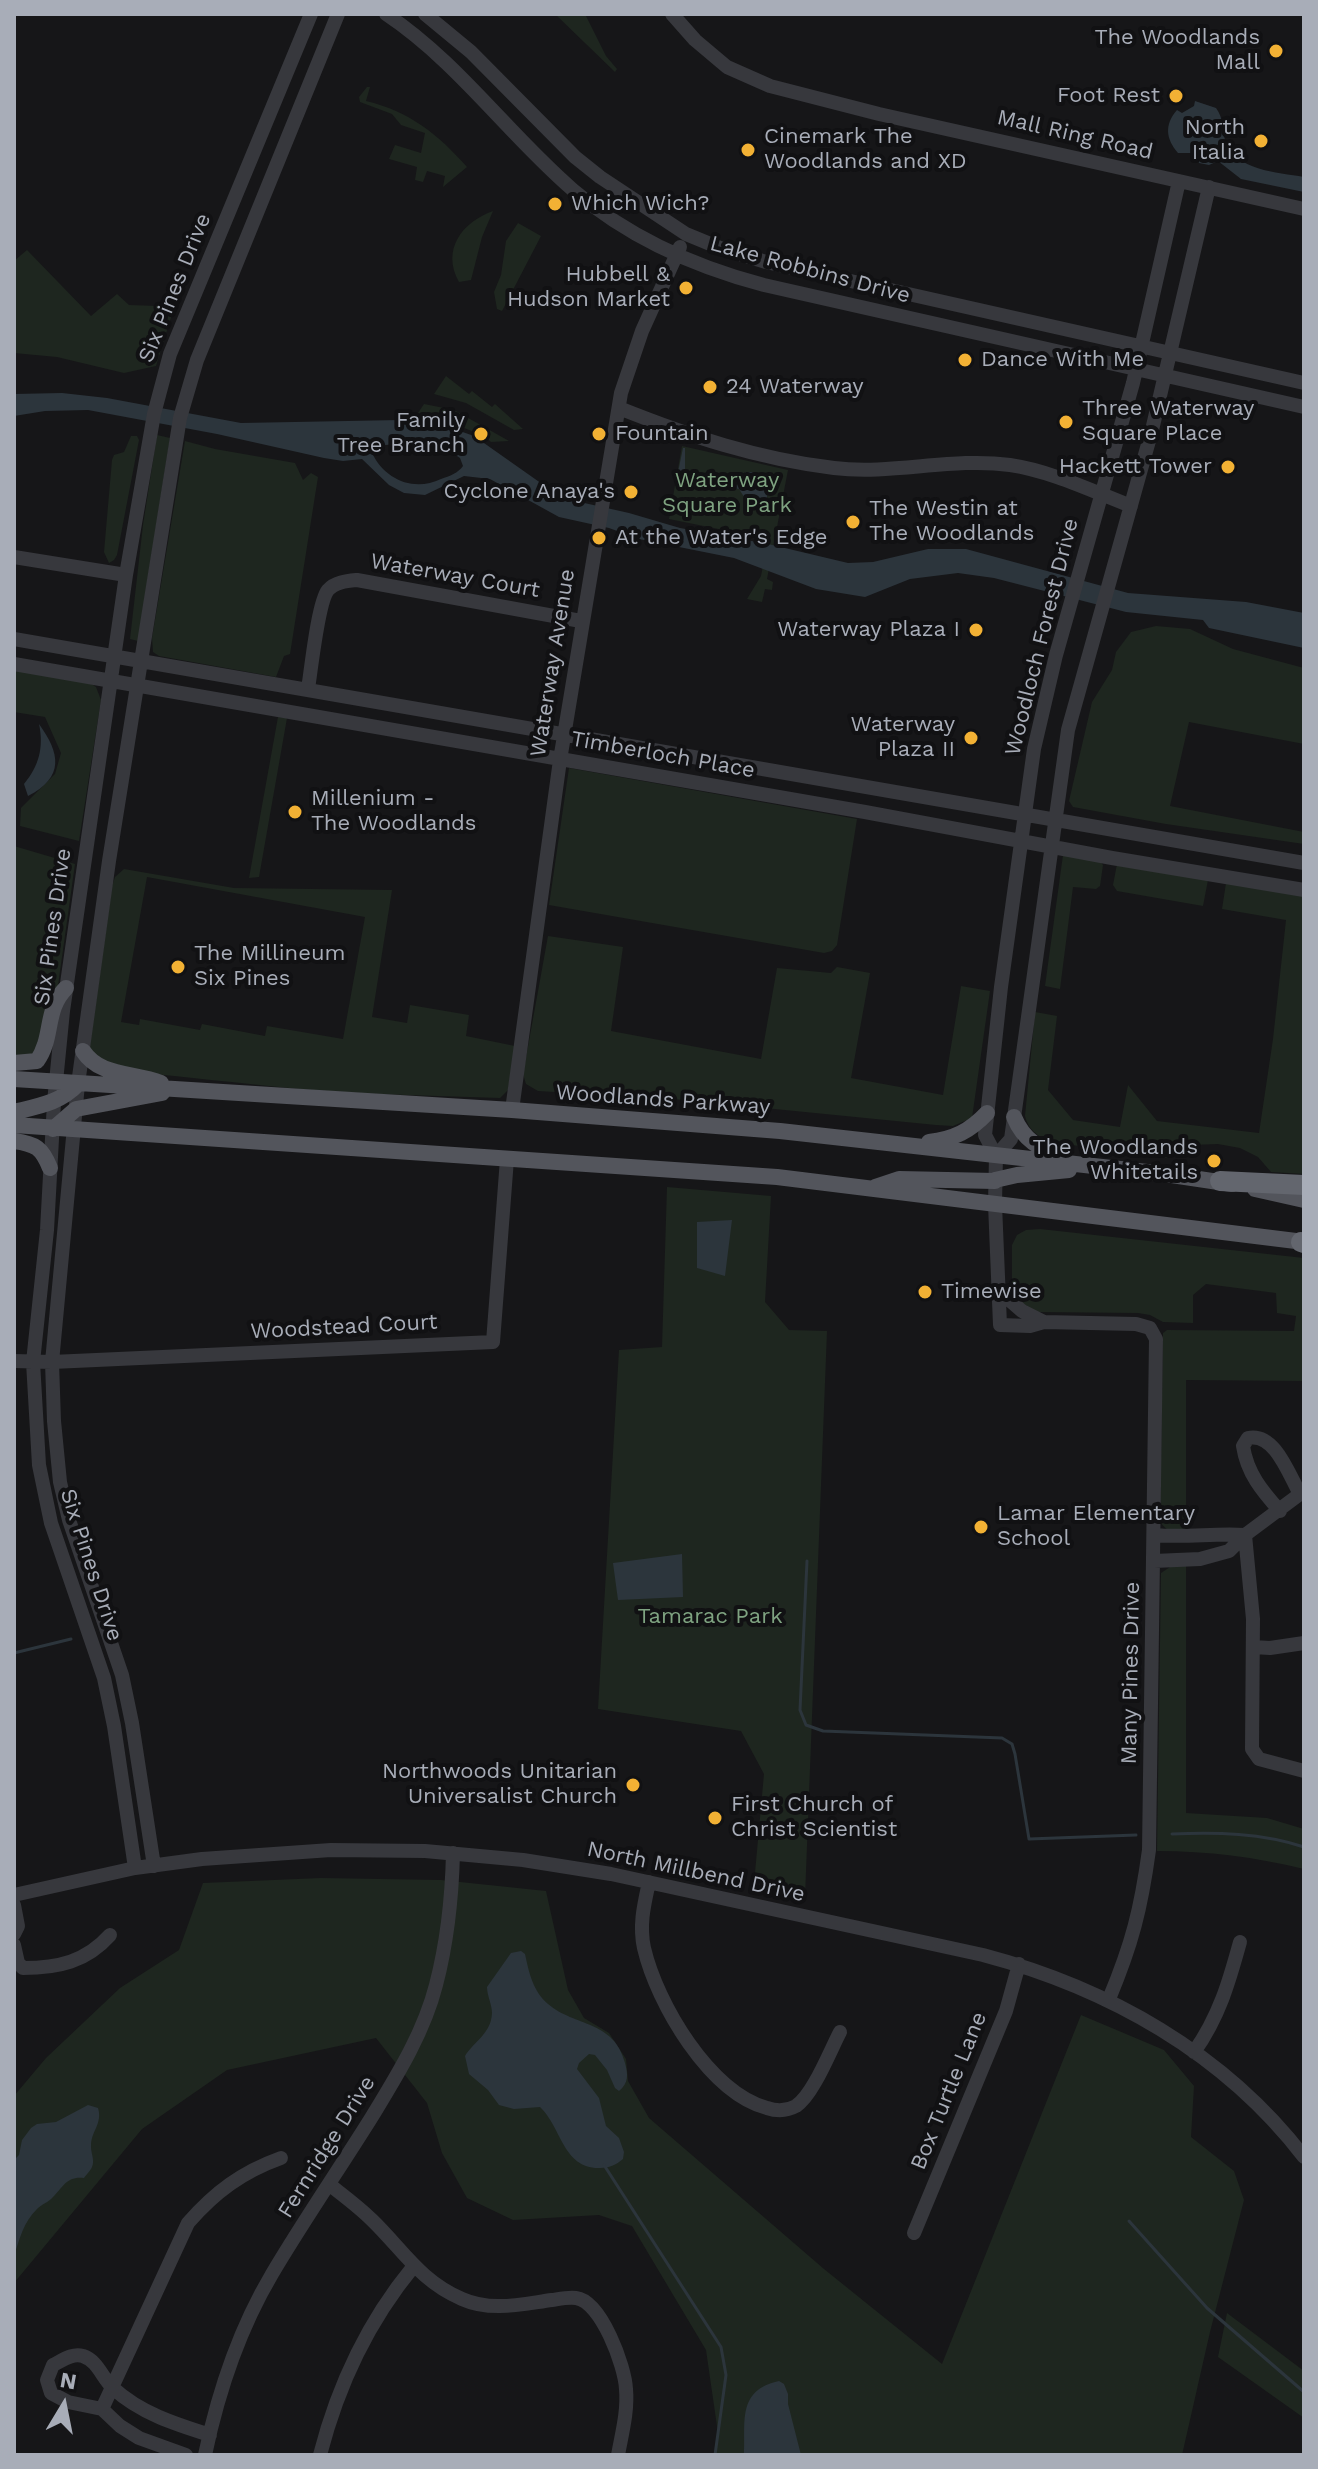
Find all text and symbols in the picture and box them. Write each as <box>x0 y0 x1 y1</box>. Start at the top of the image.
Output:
place label: The Woodlands Mall <box>1095 25 1260 76</box>
marker: The Woodlands Mall <box>1267 42 1285 60</box>
place label: Foot Rest <box>1057 83 1160 109</box>
marker: Foot Rest <box>1167 87 1185 105</box>
street label: Mall Ring Road <box>995 104 1155 166</box>
place label: North Italia <box>1185 115 1245 166</box>
place label: Cinemark The Woodlands and XD <box>764 124 967 176</box>
marker: North Italia <box>1252 132 1270 150</box>
marker: Cinemark The Woodlands and XD <box>739 141 757 159</box>
place label: Which Wich? <box>571 191 709 217</box>
marker: Which Wich? <box>546 195 564 213</box>
street label: Six Pines Drive <box>133 210 217 366</box>
street label: Lake Robbins Drive <box>707 231 913 309</box>
place label: Hubbell & Hudson Market <box>507 262 670 314</box>
marker: Hubbell & Hudson Market <box>677 279 695 297</box>
place label: Dance With Me <box>981 347 1144 373</box>
marker: Dance With Me <box>956 351 974 369</box>
place label: 24 Waterway <box>726 374 864 400</box>
marker: 24 Waterway <box>701 378 719 396</box>
place label: Three Waterway Square Place <box>1082 396 1254 448</box>
place label: Family Tree Branch <box>337 408 465 460</box>
marker: Three Waterway Square Place <box>1057 413 1075 431</box>
place label: Fountain <box>615 421 709 447</box>
marker: Family Tree Branch <box>472 425 490 443</box>
marker: Fountain <box>590 425 608 443</box>
place label: Hackett Tower <box>1059 454 1212 480</box>
marker: Hackett Tower <box>1219 458 1237 476</box>
park label: Waterway Square Park <box>662 468 792 520</box>
place label: Cyclone Anaya's <box>444 479 615 505</box>
marker: Cyclone Anaya's <box>622 483 640 501</box>
place label: The Westin at The Woodlands <box>869 496 1034 548</box>
marker: The Westin at The Woodlands <box>844 513 862 531</box>
street label: Woodloch Forest Drive <box>1000 516 1084 758</box>
place label: At the Water's Edge <box>615 525 827 551</box>
marker: At the Water's Edge <box>590 529 608 547</box>
street label: Waterway Court <box>368 548 542 604</box>
street label: Waterway Avenue <box>525 567 581 759</box>
place label: Waterway Plaza I <box>777 617 960 643</box>
marker: Waterway Plaza I <box>967 621 985 639</box>
place label: Waterway Plaza II <box>851 712 955 764</box>
street label: Timberloch Place <box>569 726 757 784</box>
marker: Waterway Plaza II <box>962 729 980 747</box>
place label: Millenium - The Woodlands <box>311 786 476 838</box>
marker: Millenium - The Woodlands <box>286 803 304 821</box>
street label: Six Pines Drive <box>29 847 77 1007</box>
place label: The Millineum Six Pines <box>194 941 345 992</box>
marker: The Millineum Six Pines <box>169 958 187 976</box>
street label: Woodlands Parkway <box>555 1079 771 1121</box>
place label: The Woodlands Whitetails <box>1033 1135 1198 1186</box>
marker: The Woodlands Whitetails <box>1205 1152 1223 1170</box>
place label: Timewise <box>941 1279 1042 1305</box>
marker: Timewise <box>916 1283 934 1301</box>
street label: Woodstead Court <box>250 1309 438 1345</box>
street label: Six Pines Drive <box>54 1486 128 1644</box>
place label: Lamar Elementary School <box>997 1501 1195 1552</box>
marker: Lamar Elementary School <box>972 1518 990 1536</box>
street label: Many Pines Drive <box>1116 1581 1146 1765</box>
park label: Tamarac Park <box>637 1604 783 1630</box>
place label: Northwoods Unitarian Universalist Church <box>382 1759 617 1810</box>
marker: Northwoods Unitarian Universalist Church <box>624 1776 642 1794</box>
place label: First Church of Christ Scientist <box>731 1792 897 1844</box>
marker: First Church of Christ Scientist <box>706 1809 724 1827</box>
street label: North Millbend Drive <box>585 1836 807 1908</box>
street label: Box Turtle Lane <box>905 2008 993 2174</box>
street label: Fernridge Drive <box>273 2071 381 2223</box>
north arrow <box>24 2365 104 2445</box>
text: N <box>58 2367 78 2395</box>

